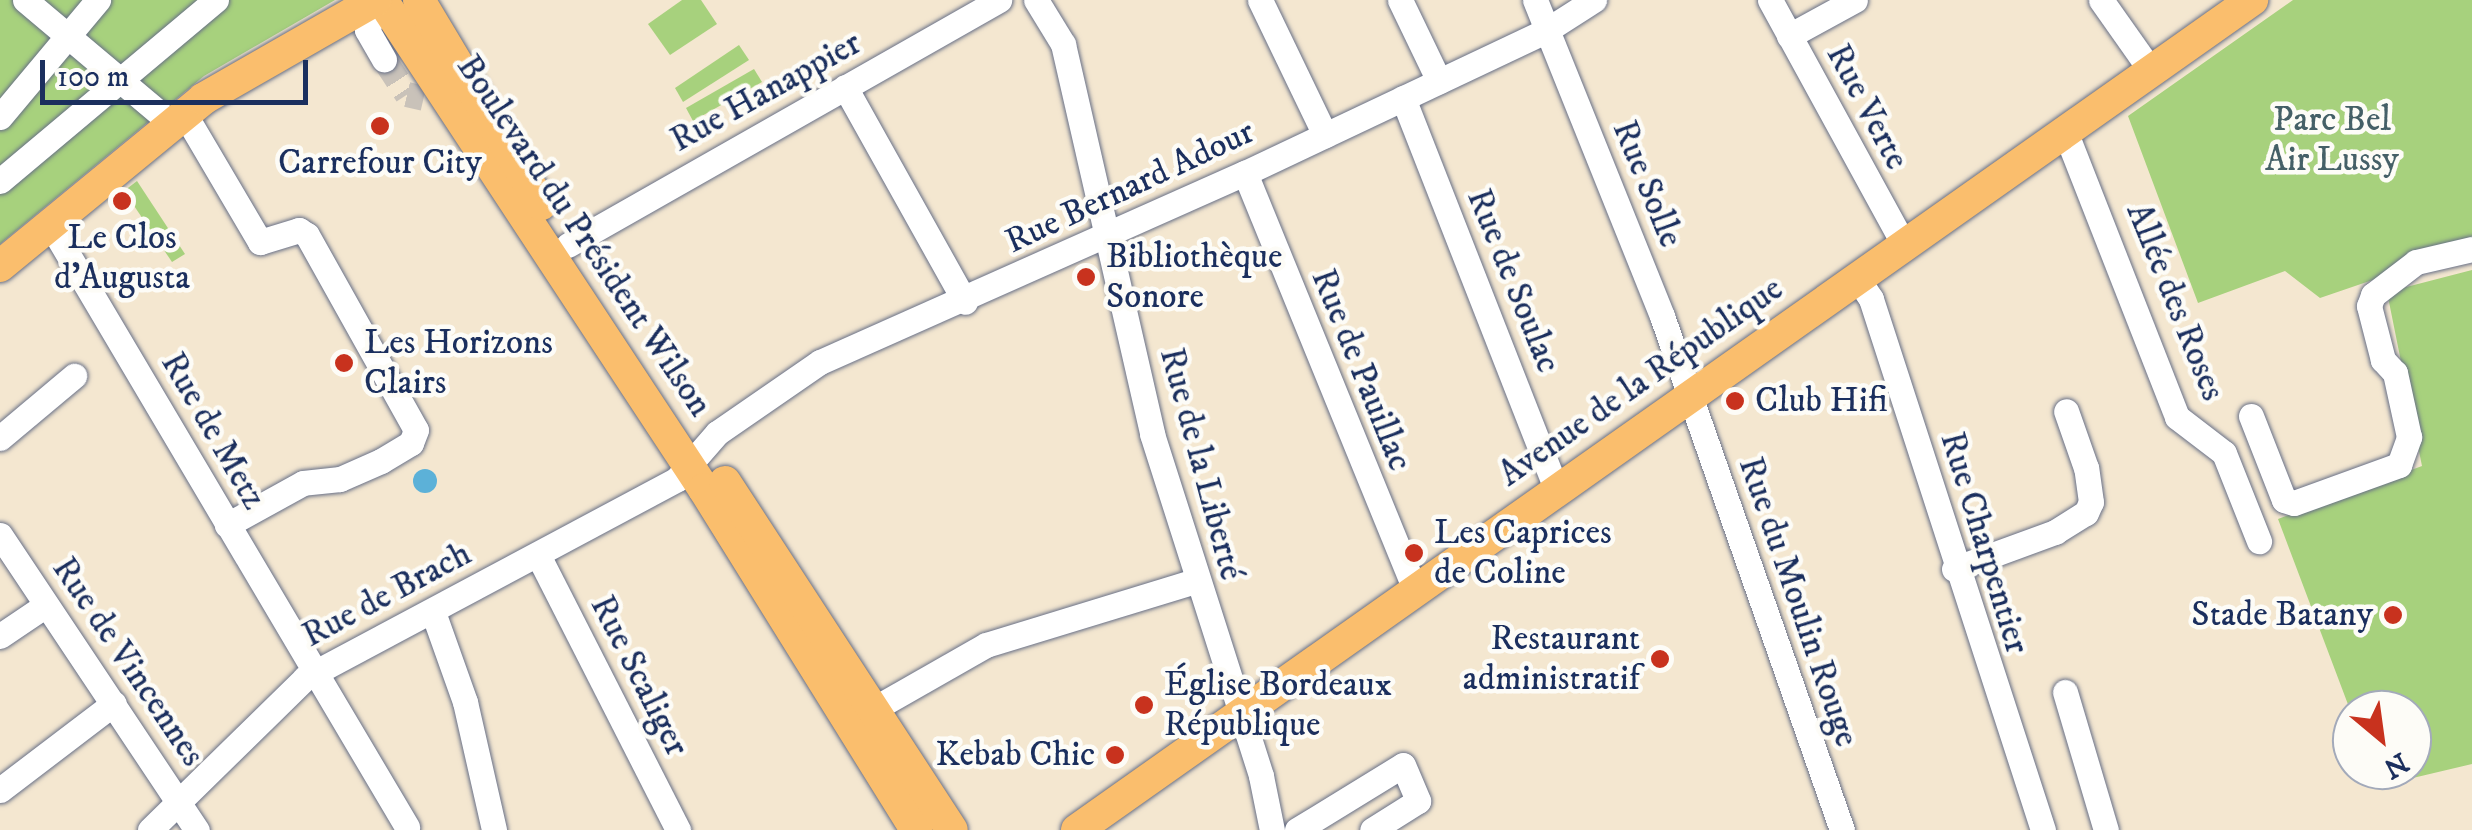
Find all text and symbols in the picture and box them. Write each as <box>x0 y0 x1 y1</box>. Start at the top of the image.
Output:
street label: Rue Hanappier <box>663 22 869 162</box>
street label: Rue Verte <box>1817 37 1917 177</box>
scale bar <box>45 40 312 102</box>
street label: Boulevard du Président Wilson <box>447 47 721 425</box>
text: 100 m <box>57 59 129 96</box>
park label: Parc Bel Air Lussy <box>2265 99 2399 181</box>
street label: Rue Bernard Adour <box>999 111 1261 263</box>
marker: Carrefour City <box>369 115 391 137</box>
street label: Rue Solle <box>1603 115 1691 253</box>
place label: Carrefour City <box>278 142 482 184</box>
street label: Rue de Soulac <box>1457 183 1569 379</box>
marker: Le Clos d'Augusta <box>111 190 133 212</box>
street label: Allée des Roses <box>2116 197 2234 407</box>
place label: Le Clos d'Augusta <box>54 217 190 299</box>
place label: Bibliothèque Sonore <box>1106 236 1282 318</box>
street label: Rue de Pauillac <box>1302 263 1420 477</box>
marker: Bibliothèque Sonore <box>1075 266 1097 288</box>
street label: Avenue de la République <box>1491 268 1791 496</box>
place label: Les Horizons Clairs <box>364 322 553 404</box>
street label: Rue de la Liberté <box>1150 343 1252 585</box>
street label: Rue de Metz <box>151 345 275 517</box>
marker: Les Horizons Clairs <box>333 352 355 374</box>
place label: Club Hifi <box>1755 380 1888 422</box>
marker: Club Hifi <box>1724 390 1746 412</box>
street label: Rue Charpentier <box>1930 427 2038 659</box>
street label: Rue du Moulin Rouge <box>1729 452 1867 752</box>
place label: Les Caprices de Coline <box>1434 512 1612 594</box>
street label: Rue de Brach <box>296 533 478 657</box>
marker: Les Caprices de Coline <box>1403 542 1425 564</box>
street label: Rue de Vincennes <box>43 550 213 774</box>
street label: Rue Scaliger <box>581 589 697 763</box>
place label: Stade Batany <box>2191 594 2373 636</box>
marker: Stade Batany <box>2382 604 2404 626</box>
place label: Restaurant administratif <box>1463 618 1640 700</box>
marker: Restaurant administratif <box>1649 648 1671 670</box>
place label: Église Bordeaux République <box>1164 664 1392 746</box>
north arrow <box>2332 690 2432 790</box>
marker: Église Bordeaux République <box>1133 694 1155 716</box>
place label: Kebab Chic <box>935 734 1095 776</box>
marker: Kebab Chic <box>1104 744 1126 766</box>
text: N <box>2377 744 2414 786</box>

